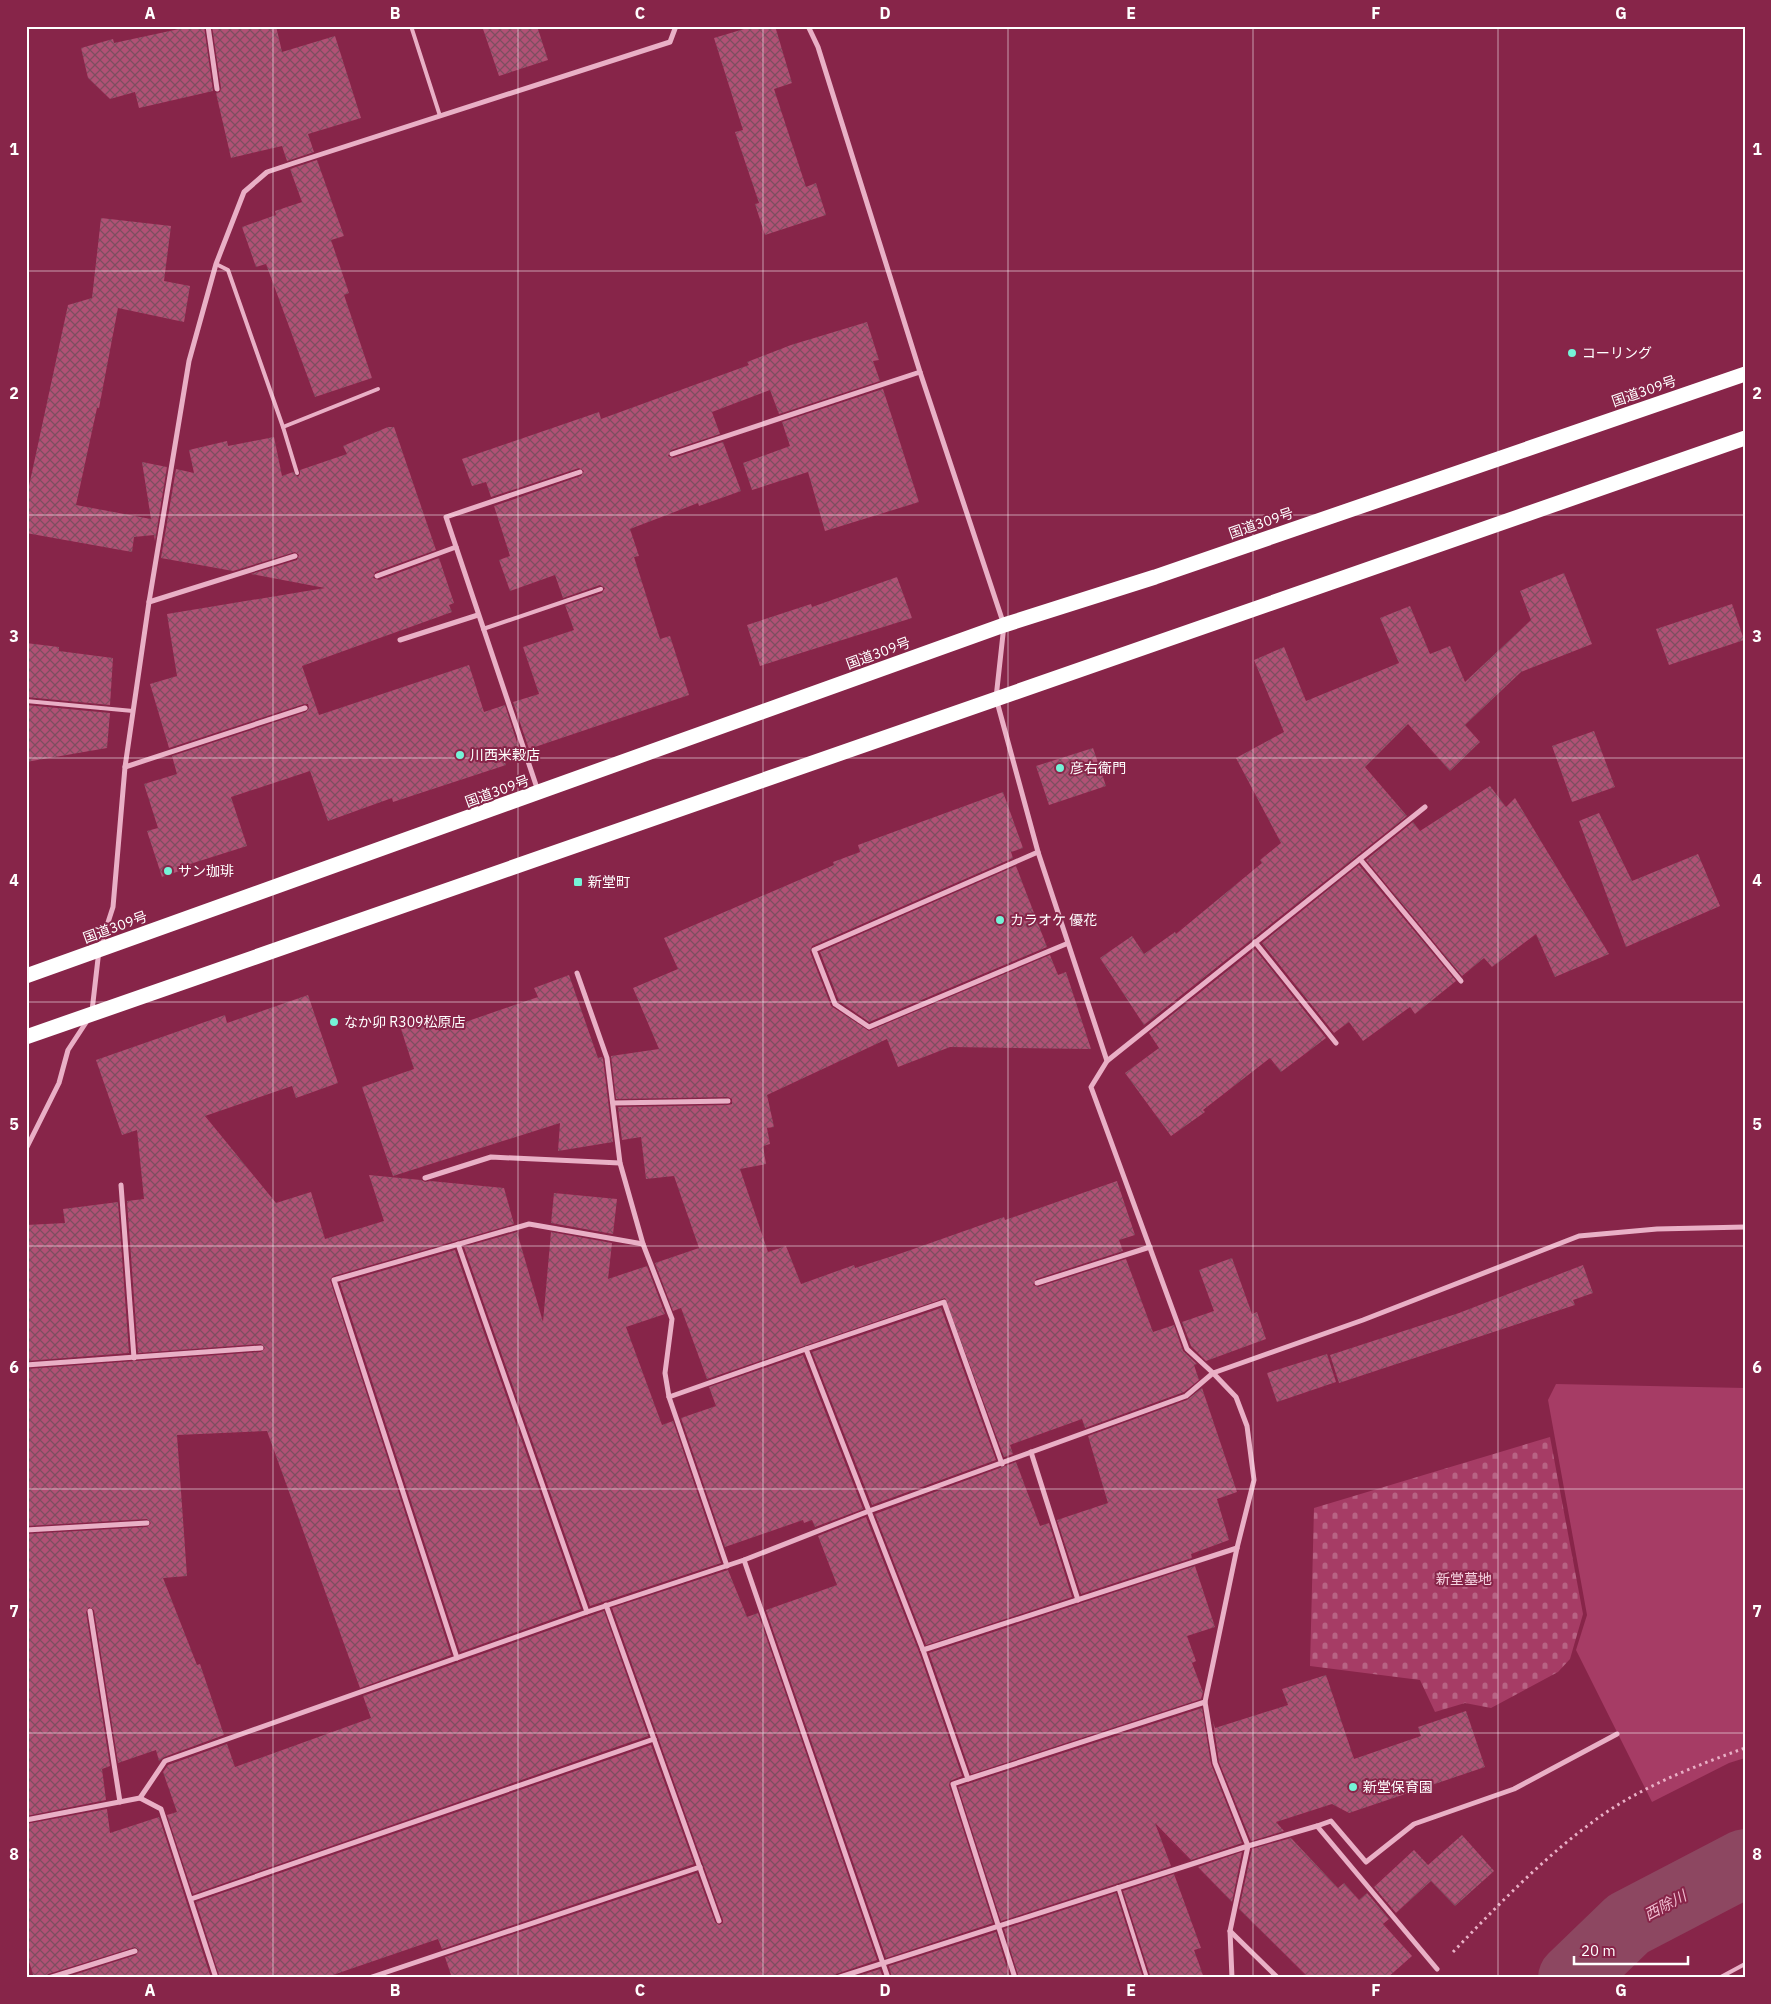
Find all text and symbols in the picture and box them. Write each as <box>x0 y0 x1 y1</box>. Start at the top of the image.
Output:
text: A <box>145 3 156 23</box>
text: B <box>390 3 401 23</box>
text: C <box>635 3 645 23</box>
text: D <box>879 3 891 23</box>
text: E <box>1126 3 1136 23</box>
text: F <box>1371 3 1381 23</box>
text: G <box>1615 3 1627 23</box>
text: 1 <box>9 139 19 159</box>
text: 1 <box>1752 139 1762 159</box>
place label: コーリング <box>1582 344 1652 362</box>
marker: コーリング <box>1566 347 1578 359</box>
street label: 国道309号 <box>1609 372 1679 410</box>
text: 2 <box>9 383 19 403</box>
text: 2 <box>1752 383 1762 403</box>
street label: 国道309号 <box>1226 504 1296 542</box>
text: 3 <box>9 626 19 646</box>
text: 3 <box>1752 626 1762 646</box>
street label: 国道309号 <box>843 633 913 673</box>
place label: 川西米穀店 <box>470 746 540 764</box>
marker: 川西米穀店 <box>454 749 466 761</box>
place label: 彦右衛門 <box>1070 759 1126 777</box>
marker: 彦右衛門 <box>1054 762 1066 774</box>
street label: 国道309号 <box>462 771 532 811</box>
place label: サン珈琲 <box>178 862 234 880</box>
marker: サン珈琲 <box>162 865 174 877</box>
text: 4 <box>9 870 19 890</box>
text: 4 <box>1752 870 1762 890</box>
place label: 新堂町 <box>588 873 630 891</box>
marker: 新堂町 <box>572 876 584 888</box>
street label: 国道309号 <box>80 907 150 947</box>
place label: カラオケ 優花 <box>1010 911 1097 929</box>
marker: カラオケ 優花 <box>994 914 1006 926</box>
place label: なか卯 R309松原店 <box>344 1013 465 1031</box>
marker: なか卯 R309松原店 <box>328 1016 340 1028</box>
text: 5 <box>9 1114 19 1134</box>
text: 5 <box>1752 1114 1762 1134</box>
text: 6 <box>9 1357 19 1377</box>
text: 6 <box>1752 1357 1762 1377</box>
park label: 新堂墓地 <box>1436 1570 1492 1588</box>
text: 7 <box>9 1601 19 1621</box>
text: 7 <box>1752 1601 1762 1621</box>
place label: 新堂保育園 <box>1363 1778 1433 1796</box>
marker: 新堂保育園 <box>1347 1781 1359 1793</box>
text: 8 <box>9 1844 19 1864</box>
text: 8 <box>1752 1844 1762 1864</box>
water label: 西除川 <box>1641 1885 1691 1924</box>
scale bar <box>1574 1934 1687 1966</box>
text: 20 m <box>1581 1941 1616 1960</box>
text: A <box>145 1980 156 2000</box>
text: B <box>390 1980 401 2000</box>
text: C <box>635 1980 645 2000</box>
text: D <box>879 1980 891 2000</box>
text: E <box>1126 1980 1136 2000</box>
text: F <box>1371 1980 1381 2000</box>
text: G <box>1615 1980 1627 2000</box>

